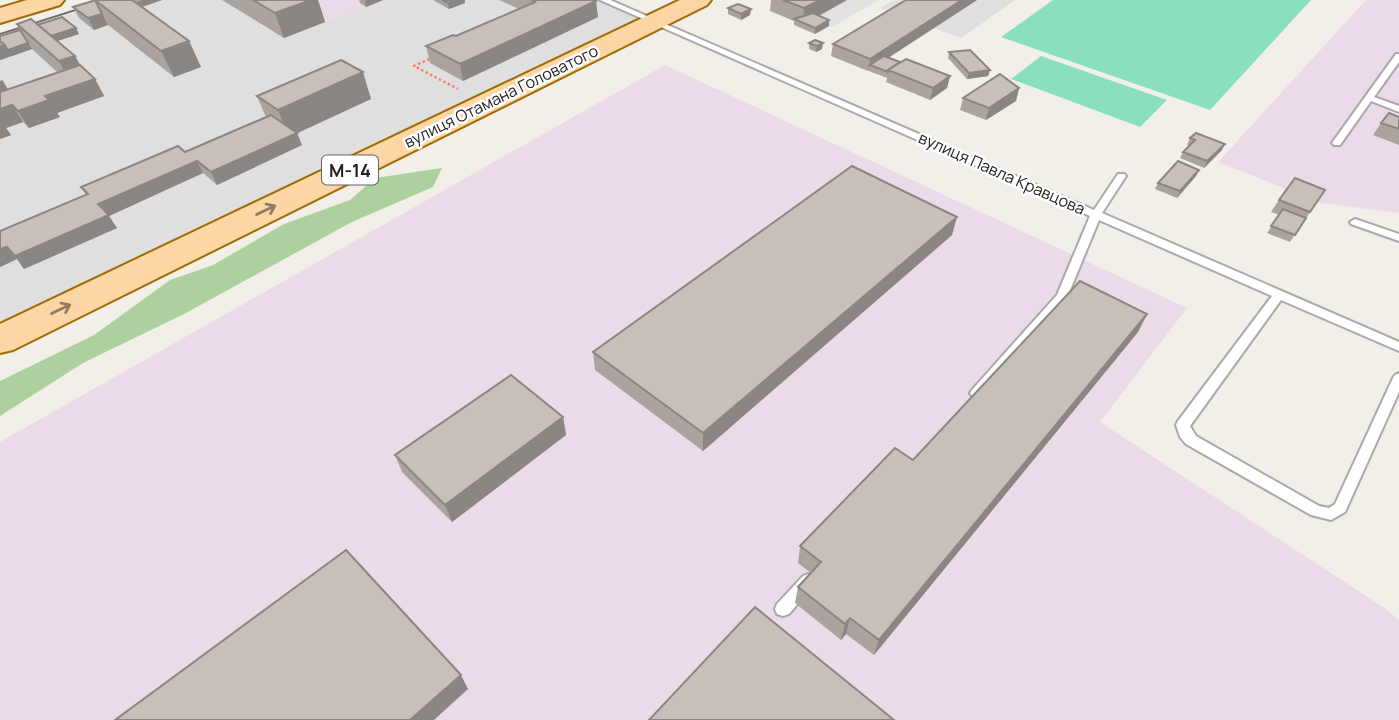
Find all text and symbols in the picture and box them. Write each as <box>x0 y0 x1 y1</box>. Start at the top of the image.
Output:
street label: вулиця Отамана Головатого <box>400 39 602 153</box>
street label: вулиця Павла Кравцова <box>915 126 1089 220</box>
road number: М-14 <box>322 155 378 184</box>
one-way arrow <box>255 203 276 217</box>
one-way arrow <box>50 302 71 316</box>

